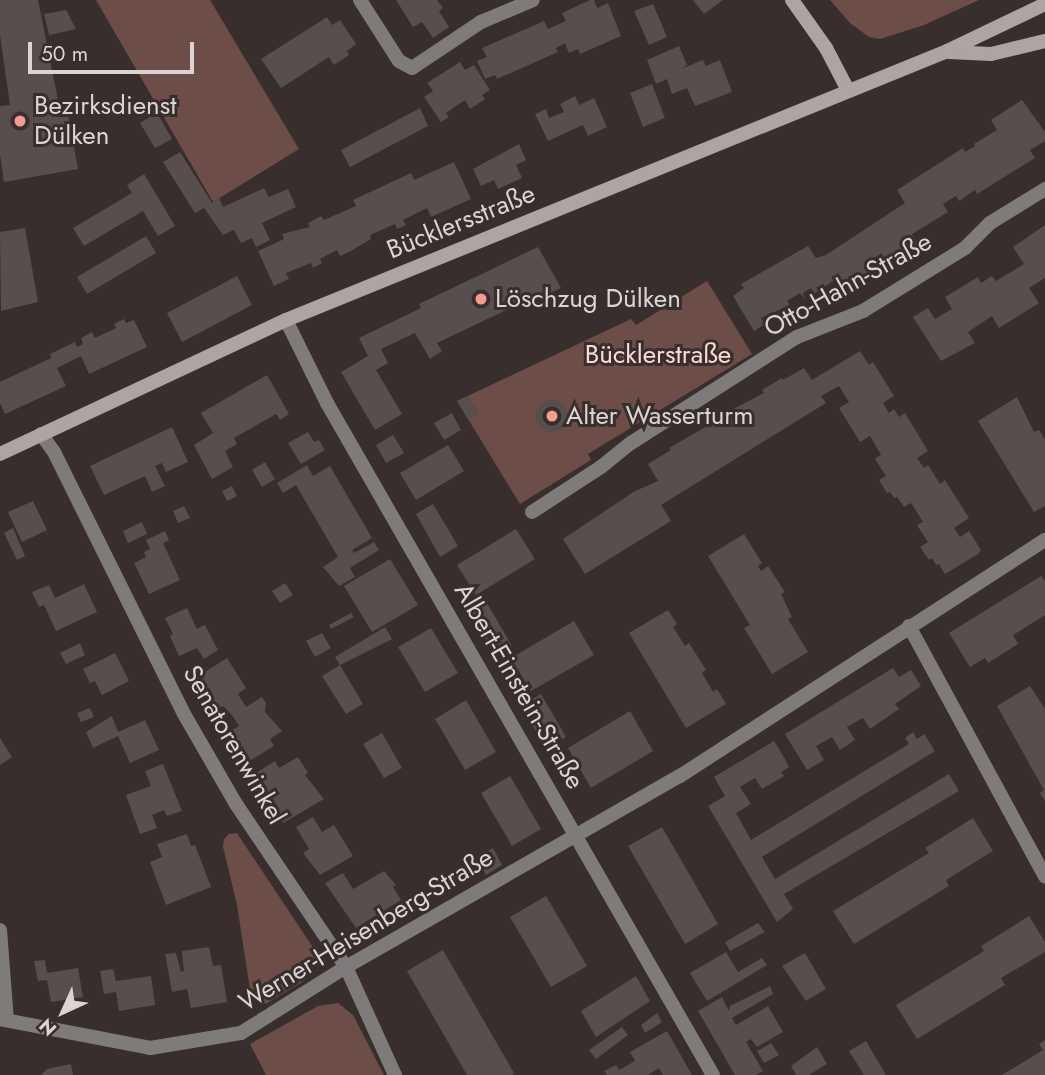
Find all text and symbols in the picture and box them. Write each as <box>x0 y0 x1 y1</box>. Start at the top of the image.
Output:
scale bar <box>32 28 198 72</box>
text: 50 m <box>41 39 88 69</box>
place label: Bezirksdienst Dülken <box>34 90 176 152</box>
marker: Bezirksdienst Dülken <box>12 113 28 129</box>
street label: Bücklersstraße <box>382 178 540 266</box>
street label: Otto-Hahn-Straße <box>759 226 937 344</box>
place label: Löschzug Dülken <box>495 283 681 315</box>
marker: Löschzug Dülken <box>473 291 489 307</box>
park label: Bücklerstraße <box>585 339 731 371</box>
place label: Alter Wasserturm <box>566 400 753 432</box>
marker: Alter Wasserturm <box>544 408 560 424</box>
street label: Albert-Einstein-Straße <box>447 577 591 795</box>
street label: Senatorenwinkel <box>176 660 292 830</box>
street label: Werner-Heisenberg-Straße <box>233 842 499 1018</box>
north arrow <box>28 977 98 1047</box>
text: N <box>33 1012 63 1042</box>

